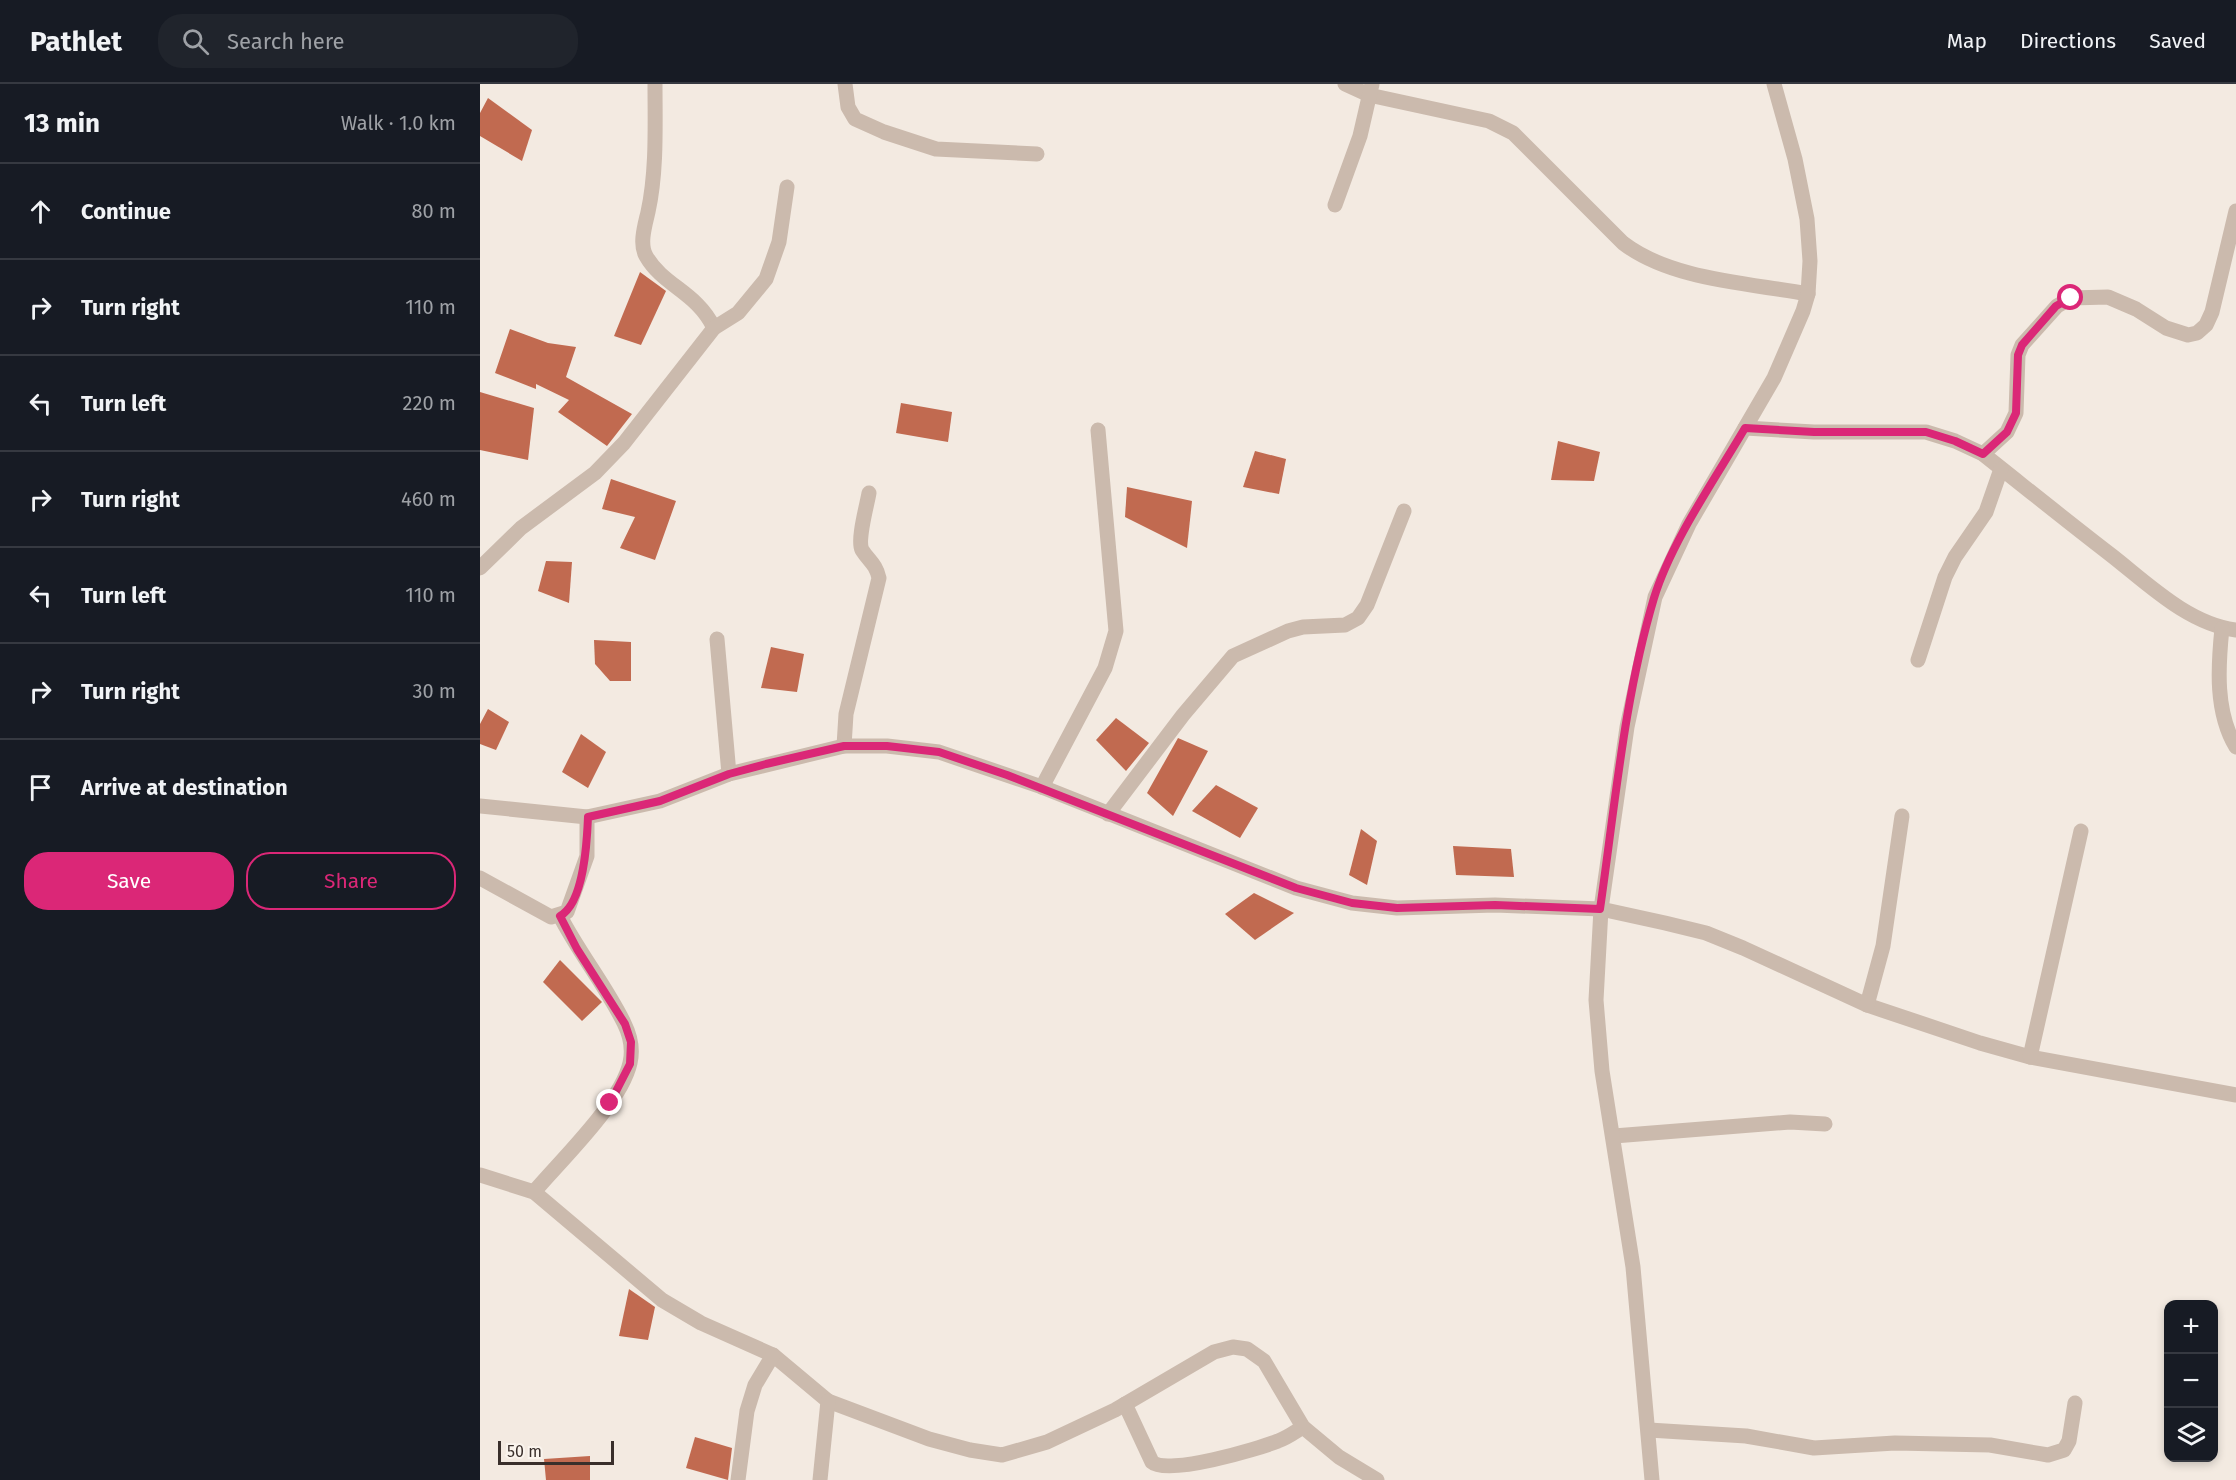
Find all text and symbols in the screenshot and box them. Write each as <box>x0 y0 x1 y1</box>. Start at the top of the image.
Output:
search box <box>158 14 578 68</box>
text: Pathlet <box>30 25 122 58</box>
icon: search <box>179 25 212 58</box>
text: Search here <box>227 28 345 55</box>
text: Map <box>1947 28 1987 54</box>
text: Directions <box>2020 28 2116 54</box>
text: Saved <box>2149 28 2206 54</box>
text: 13 min <box>24 108 100 139</box>
text: Walk · 1.0 km <box>341 111 456 135</box>
icon: ahead <box>24 195 57 228</box>
text: Continue <box>81 198 171 225</box>
text: 80 m <box>411 199 456 223</box>
route start <box>2057 284 2083 310</box>
icon: right <box>24 291 57 324</box>
text: Turn right <box>81 294 180 321</box>
text: 110 m <box>405 295 456 319</box>
icon: left <box>24 387 57 420</box>
text: Turn left <box>81 390 166 417</box>
text: 220 m <box>403 391 456 415</box>
icon: right <box>24 483 57 516</box>
text: Turn right <box>81 486 180 513</box>
text: 460 m <box>401 487 456 511</box>
icon: left <box>24 579 57 612</box>
text: Turn left <box>81 582 166 609</box>
text: 110 m <box>405 583 456 607</box>
icon: right <box>24 675 57 708</box>
text: Turn right <box>81 678 180 705</box>
text: 30 m <box>412 679 456 703</box>
icon: arrive <box>24 771 57 804</box>
text: Arrive at destination <box>81 774 288 801</box>
button: Save <box>24 852 234 910</box>
button: Share <box>246 852 456 910</box>
route end <box>596 1089 622 1115</box>
map controls <box>2164 1300 2218 1462</box>
button: + <box>2164 1300 2218 1354</box>
button: − <box>2164 1354 2218 1408</box>
button: layers <box>2164 1408 2218 1462</box>
scale bar <box>498 1438 614 1466</box>
text: 50 m <box>507 1442 542 1461</box>

